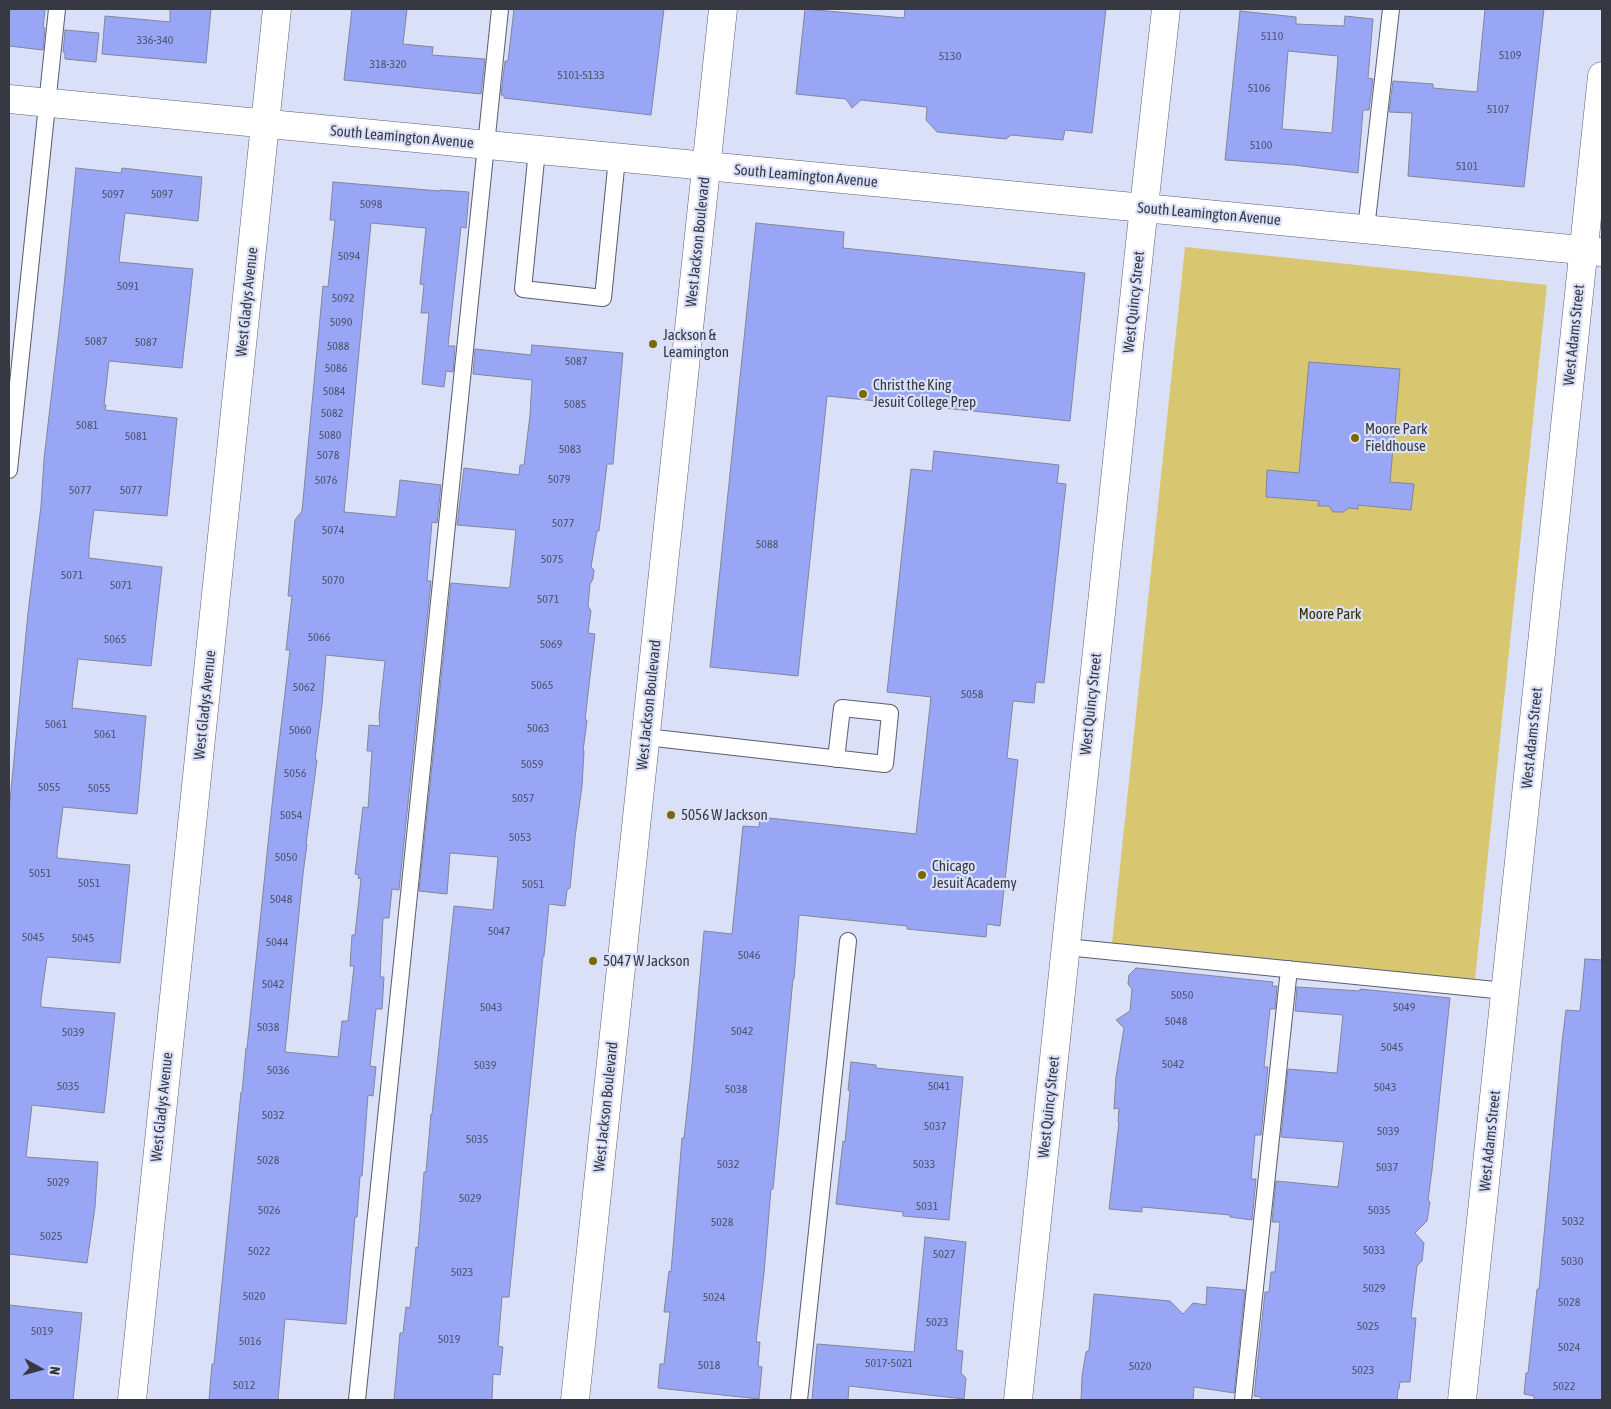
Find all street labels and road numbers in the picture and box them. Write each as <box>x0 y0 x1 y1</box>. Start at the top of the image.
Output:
street label: South Leamington Avenue <box>330 122 474 152</box>
street label: South Leamington Avenue <box>734 161 878 191</box>
street label: West Jackson Boulevard <box>682 176 714 308</box>
street label: South Leamington Avenue <box>1137 199 1281 229</box>
street label: West Gladys Avenue <box>232 246 262 358</box>
street label: West Quincy Street <box>1120 250 1148 354</box>
street label: West Adams Street <box>1560 284 1588 386</box>
street label: West Jackson Boulevard <box>633 639 665 771</box>
street label: West Gladys Avenue <box>190 649 220 761</box>
street label: West Quincy Street <box>1077 652 1105 756</box>
street label: West Adams Street <box>1518 687 1546 789</box>
street label: West Jackson Boulevard <box>590 1041 622 1173</box>
street label: West Gladys Avenue <box>147 1051 177 1163</box>
street label: West Quincy Street <box>1035 1055 1063 1159</box>
street label: West Adams Street <box>1476 1090 1504 1192</box>

